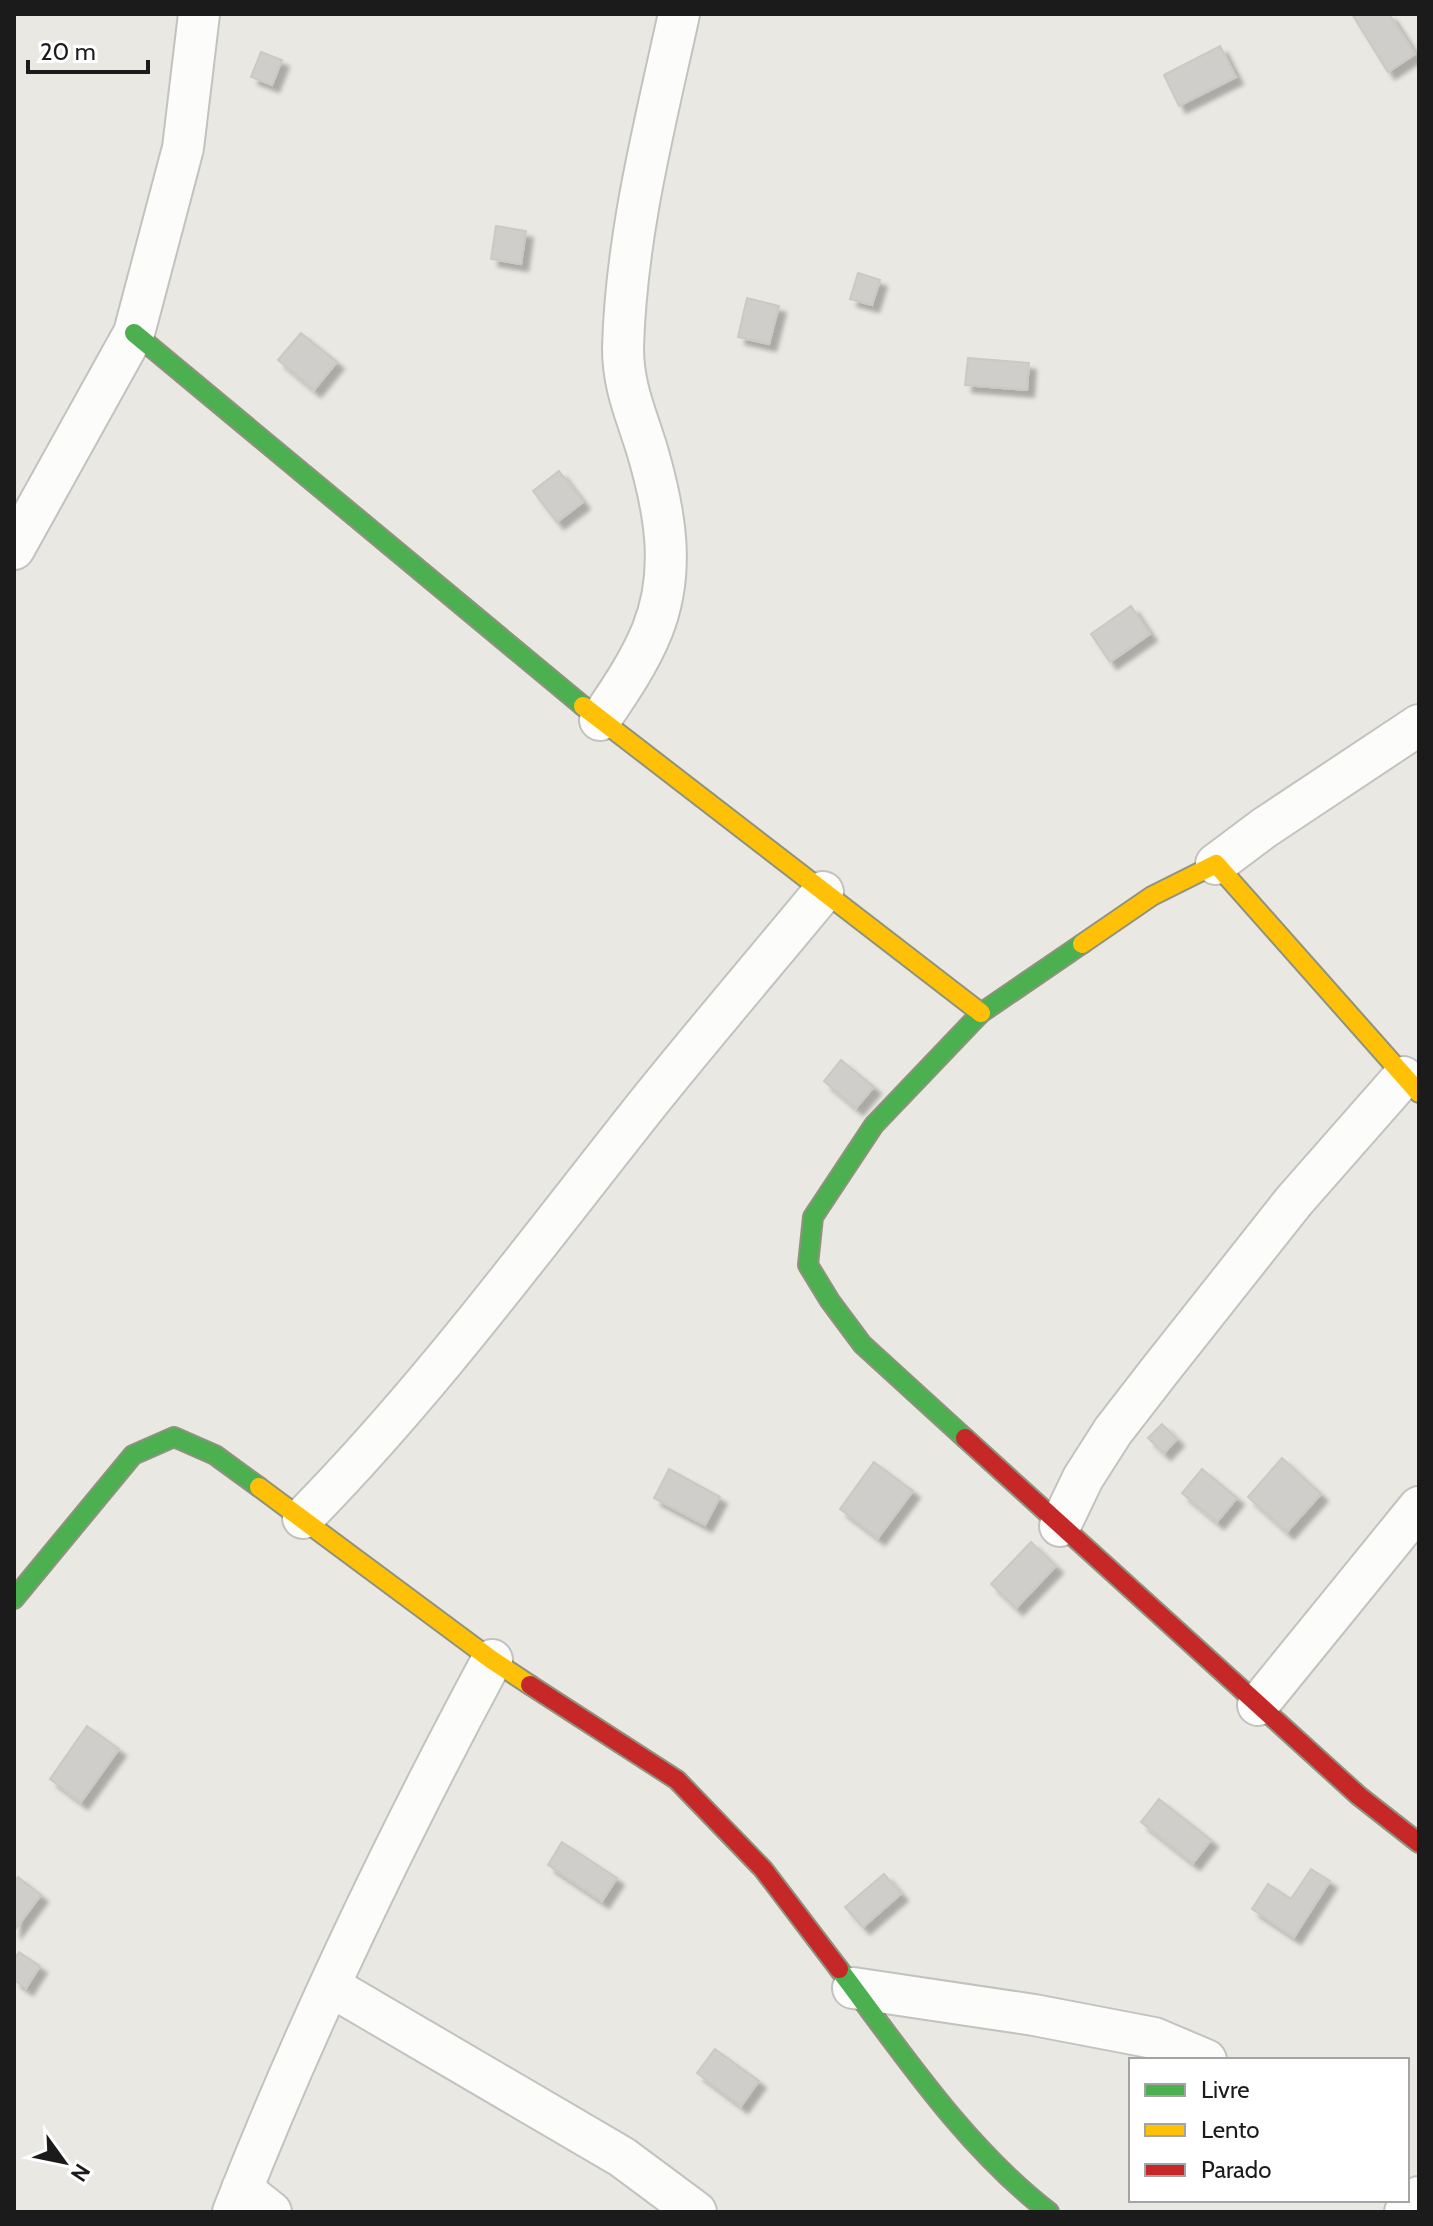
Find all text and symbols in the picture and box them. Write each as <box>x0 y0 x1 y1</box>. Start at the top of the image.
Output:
scale bar <box>28 24 148 74</box>
text: 20 m <box>40 37 96 66</box>
legend <box>1129 2058 1409 2202</box>
text: Livre <box>1201 2075 1249 2104</box>
text: Lento <box>1201 2115 1260 2144</box>
north arrow <box>24 2122 104 2202</box>
text: Parado <box>1201 2155 1271 2184</box>
text: N <box>65 2159 96 2186</box>

